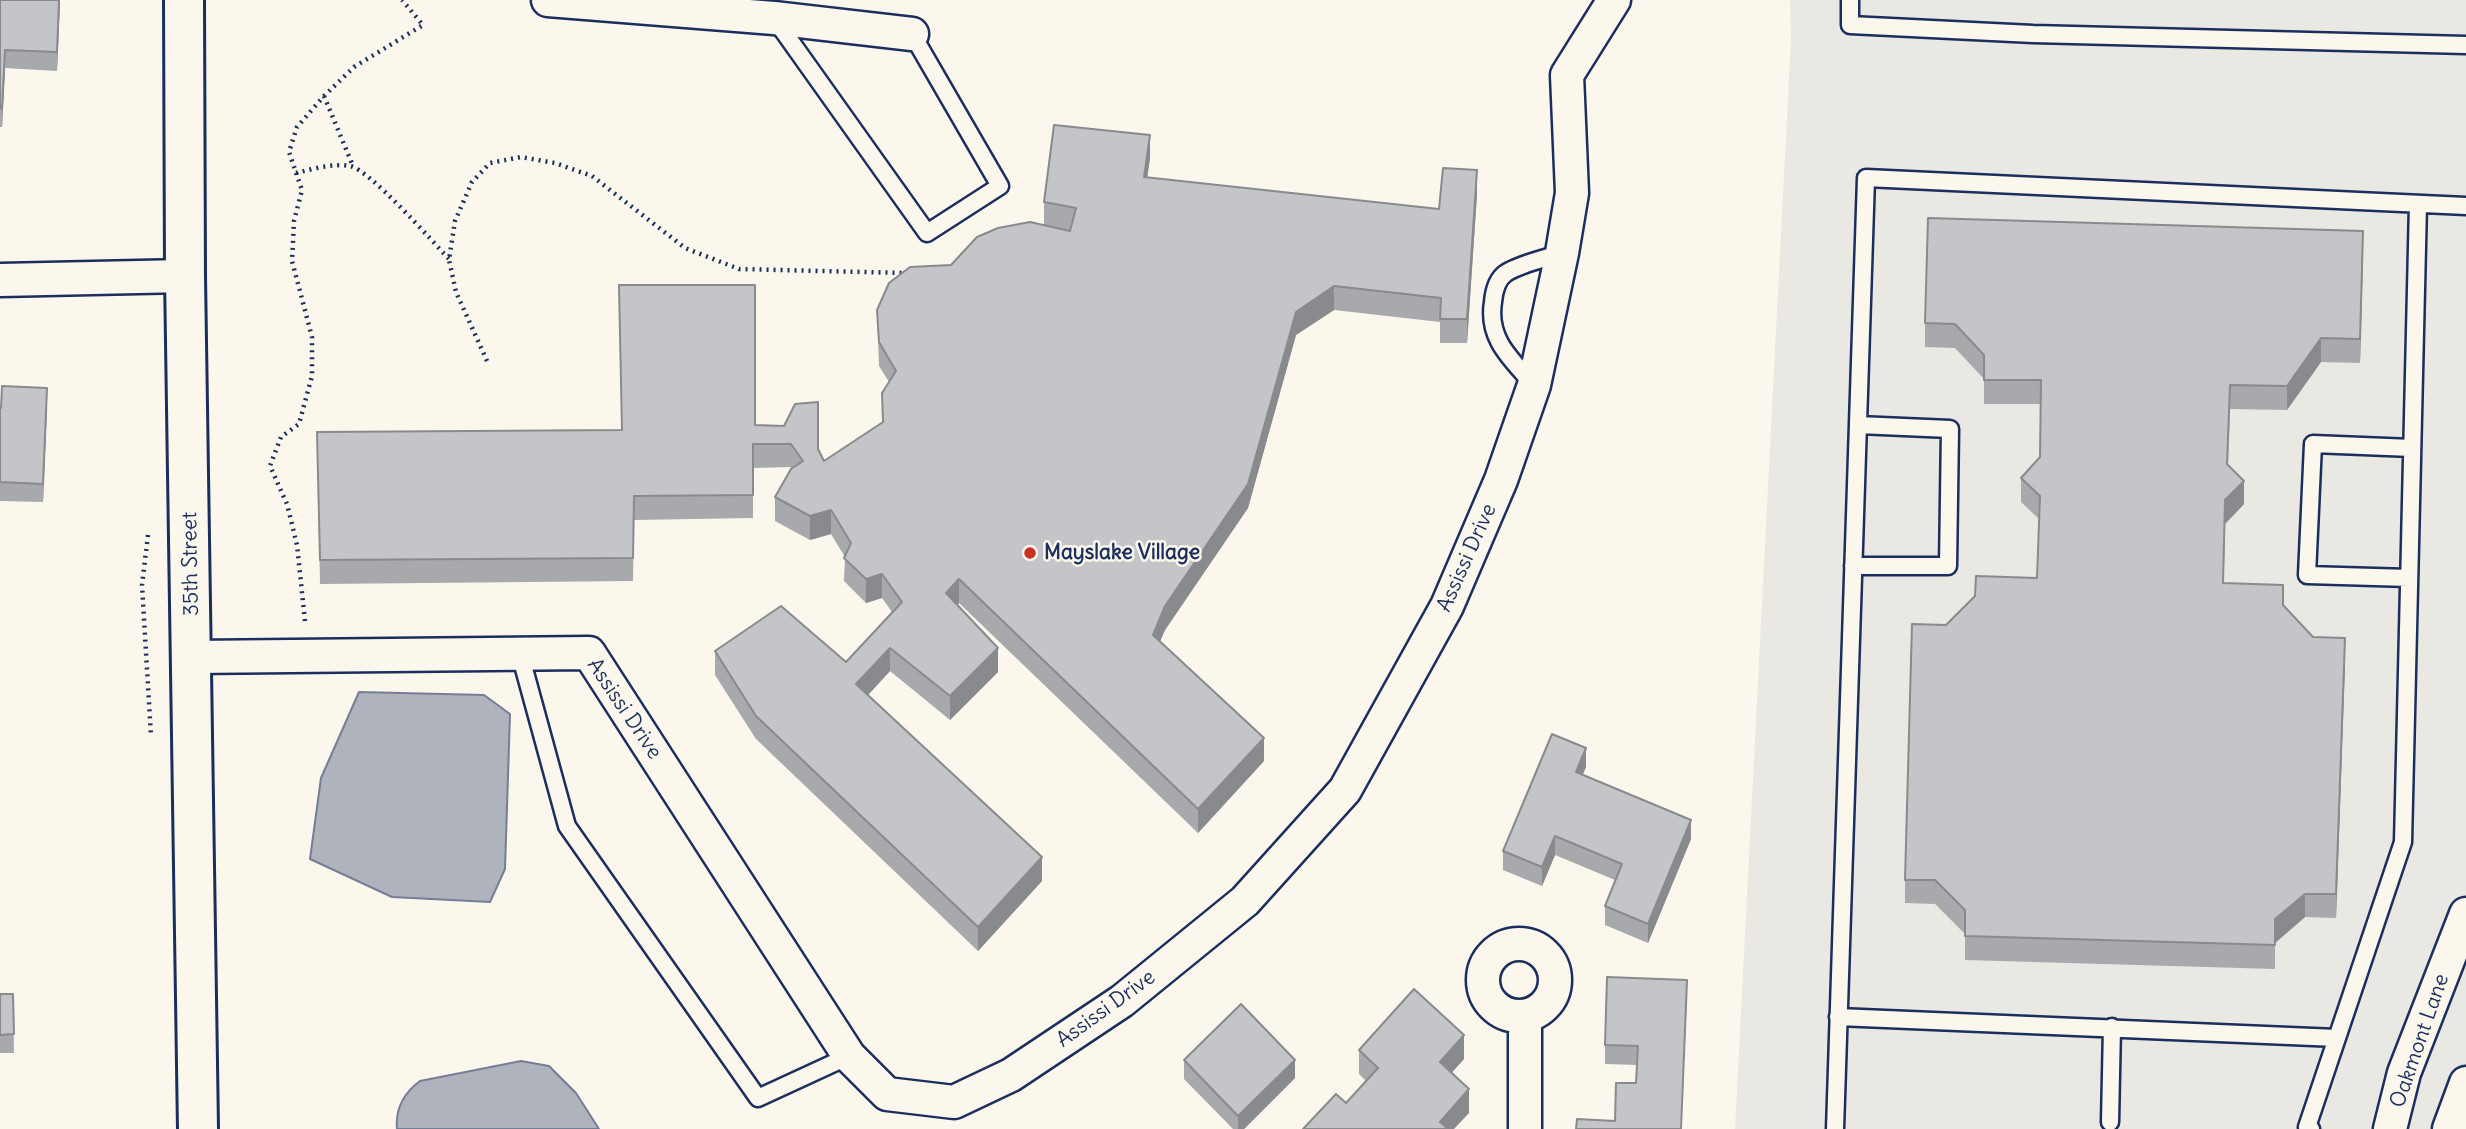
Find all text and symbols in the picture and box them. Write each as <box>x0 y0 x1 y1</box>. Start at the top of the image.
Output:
street label: Assissi Drive <box>1432 500 1502 616</box>
street label: 35th Street <box>177 512 205 616</box>
place label: Mayslake Village <box>1044 540 1200 566</box>
marker: Mayslake Village <box>1022 545 1038 561</box>
street label: Assissi Drive <box>581 654 667 764</box>
street label: Assissi Drive <box>1052 965 1160 1053</box>
street label: Oakmont Lane <box>2385 971 2455 1111</box>

